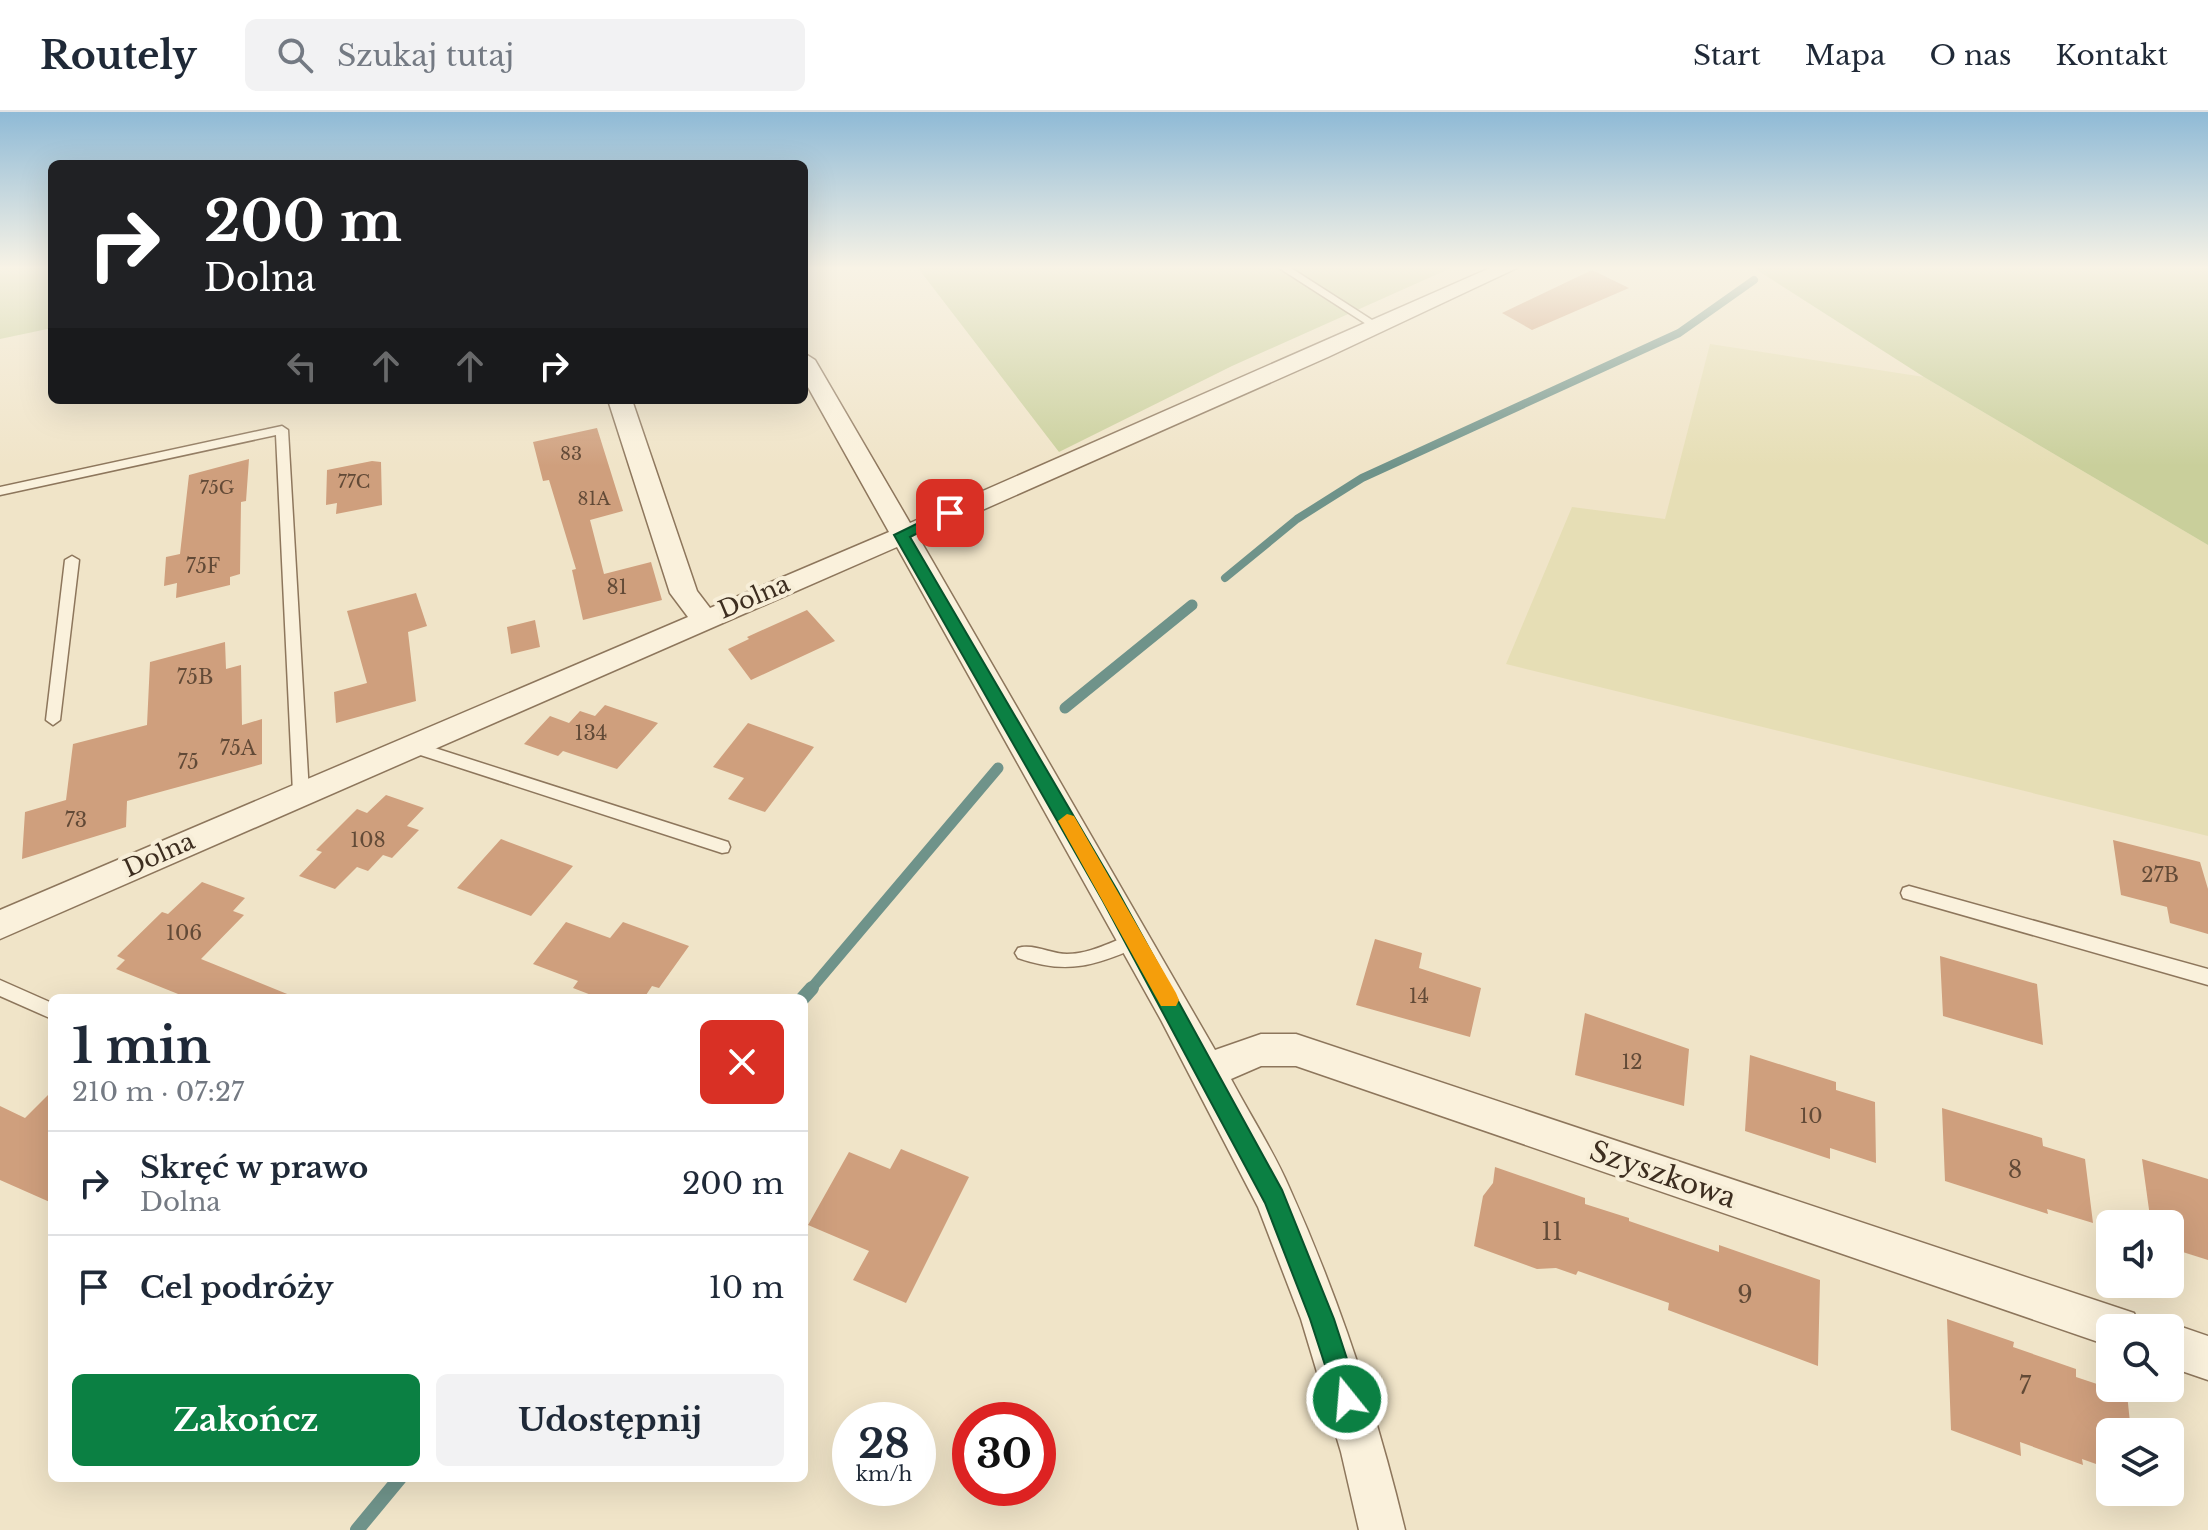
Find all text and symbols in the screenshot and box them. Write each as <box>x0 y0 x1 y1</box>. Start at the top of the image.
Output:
search box <box>245 19 805 91</box>
text: Routely <box>40 32 197 79</box>
icon: search <box>273 33 317 77</box>
text: Szukaj tutaj <box>337 37 514 74</box>
text: Start <box>1693 38 1761 73</box>
text: Mapa <box>1805 38 1885 73</box>
text: O nas <box>1929 38 2011 73</box>
text: Kontakt <box>2055 38 2168 73</box>
text: 200 m <box>204 187 402 256</box>
icon: right <box>72 192 176 296</box>
text: Dolna <box>204 256 316 301</box>
icon: left <box>280 344 324 388</box>
icon: ahead <box>364 344 408 388</box>
icon: ahead <box>448 344 492 388</box>
icon: right <box>532 344 576 388</box>
house number: 83 <box>560 443 582 465</box>
house number: 77C <box>338 471 370 493</box>
house number: 75G <box>200 477 235 499</box>
pin <box>916 479 984 547</box>
house number: 81A <box>578 488 612 510</box>
icon: arrive <box>928 491 972 535</box>
house number: 75F <box>186 554 220 578</box>
street label: Dolna <box>714 568 794 624</box>
house number: 81 <box>606 575 628 599</box>
house number: 75B <box>177 665 213 689</box>
house number: 134 <box>575 721 607 745</box>
house number: 75A <box>220 736 257 760</box>
house number: 75 <box>177 750 199 774</box>
house number: 73 <box>65 808 87 832</box>
street label: Dolna <box>119 826 199 883</box>
house number: 108 <box>350 828 386 852</box>
house number: 27B <box>2141 863 2179 887</box>
house number: 106 <box>166 921 202 945</box>
house number: 14 <box>1409 984 1429 1008</box>
text: 1 min <box>72 1016 211 1076</box>
button: close <box>700 1020 784 1104</box>
house number: 12 <box>1621 1050 1643 1074</box>
text: 210 m · 07:27 <box>72 1076 244 1108</box>
house number: 10 <box>1799 1104 1823 1128</box>
street label: Szyszkowa <box>1585 1133 1741 1216</box>
text: Skręć w prawo <box>140 1149 368 1186</box>
house number: 8 <box>2008 1155 2022 1184</box>
icon: right <box>72 1161 116 1205</box>
text: 200 m <box>682 1165 784 1202</box>
text: Dolna <box>140 1186 221 1218</box>
map controls <box>2096 1210 2184 1506</box>
button: sound <box>2096 1210 2184 1298</box>
house number: 11 <box>1541 1217 1563 1246</box>
icon: arrive <box>72 1265 116 1309</box>
text: Cel podróży <box>140 1269 333 1306</box>
text: 10 m <box>708 1269 784 1306</box>
house number: 9 <box>1737 1280 1753 1309</box>
button: search <box>2096 1314 2184 1402</box>
position arrow <box>1305 1357 1389 1441</box>
house number: 7 <box>2019 1371 2032 1400</box>
button: Zakończ <box>72 1374 420 1466</box>
button: Udostępnij <box>436 1374 784 1466</box>
speed limit sign: 30 <box>952 1402 1056 1506</box>
button: layers <box>2096 1418 2184 1506</box>
text: 28 <box>858 1419 910 1469</box>
text: km/h <box>856 1462 912 1486</box>

